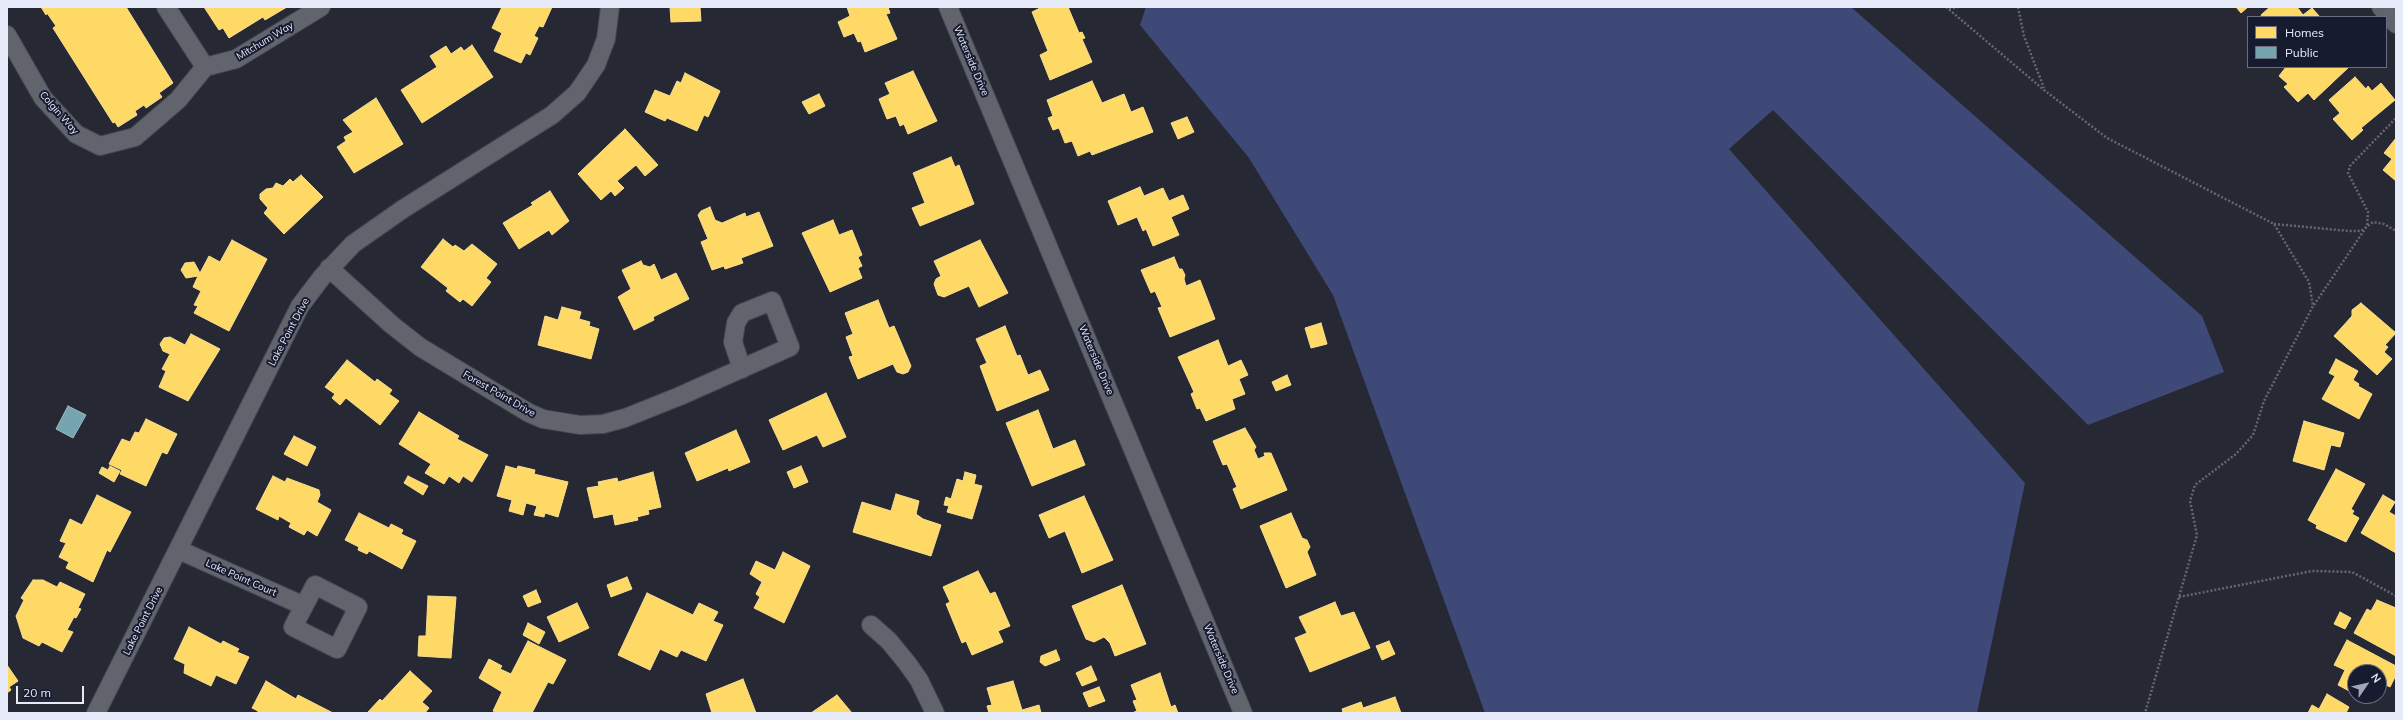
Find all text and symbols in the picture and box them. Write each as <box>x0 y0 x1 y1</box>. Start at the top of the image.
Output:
legend <box>2247 16 2387 68</box>
street label: Mitchum Way <box>234 19 296 63</box>
street label: Waterside Drive <box>951 24 991 98</box>
text: Homes <box>2285 25 2324 40</box>
text: Public <box>2285 45 2319 60</box>
street label: Colgin Way <box>37 89 81 137</box>
street label: Lake Point Drive <box>266 296 312 368</box>
street label: Waterside Drive <box>1076 323 1116 397</box>
street label: Forest Point Drive <box>461 368 537 420</box>
street label: Lake Point Court <box>204 557 278 599</box>
street label: Lake Point Drive <box>121 585 165 657</box>
street label: Waterside Drive <box>1201 622 1241 696</box>
north arrow <box>2347 664 2387 704</box>
text: N <box>2368 670 2384 685</box>
scale bar <box>18 678 86 704</box>
text: 20 m <box>23 685 51 700</box>

